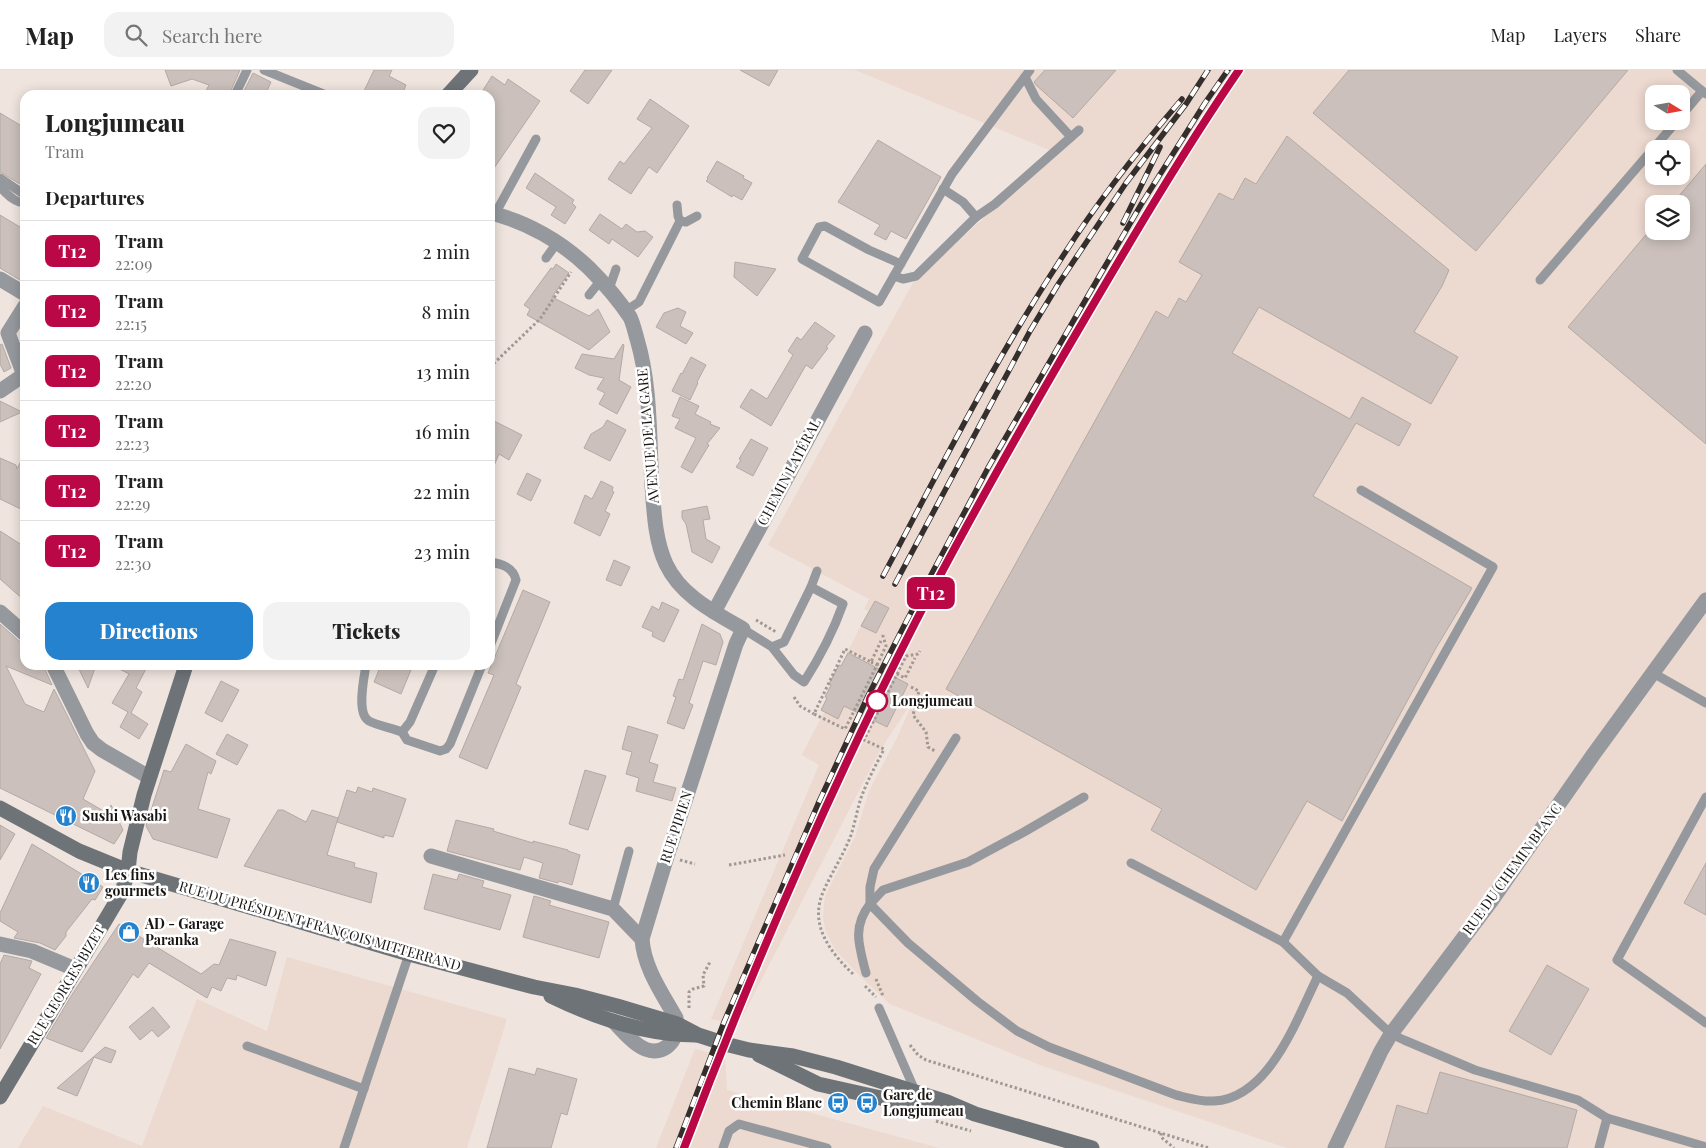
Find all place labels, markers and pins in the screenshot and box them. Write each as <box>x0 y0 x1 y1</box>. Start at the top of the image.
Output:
marker: Longjumeau <box>866 690 888 712</box>
place label: Longjumeau <box>892 691 973 710</box>
restaurant icon: Sushi Wasabi <box>54 804 78 828</box>
place label: Sushi Wasabi <box>82 806 168 825</box>
place label: Les fins gourmets <box>105 865 167 900</box>
restaurant icon: Les fins gourmets <box>77 871 101 895</box>
place label: AD - Garage Paranka <box>144 914 224 949</box>
shop icon: AD - Garage Paranka <box>117 920 141 944</box>
place label: Gare de Longjumeau <box>883 1085 964 1120</box>
bus stop icon: Chemin Blanc <box>826 1091 850 1115</box>
bus stop icon: Gare de Longjumeau <box>855 1091 879 1115</box>
place label: Chemin Blanc <box>731 1093 822 1112</box>

